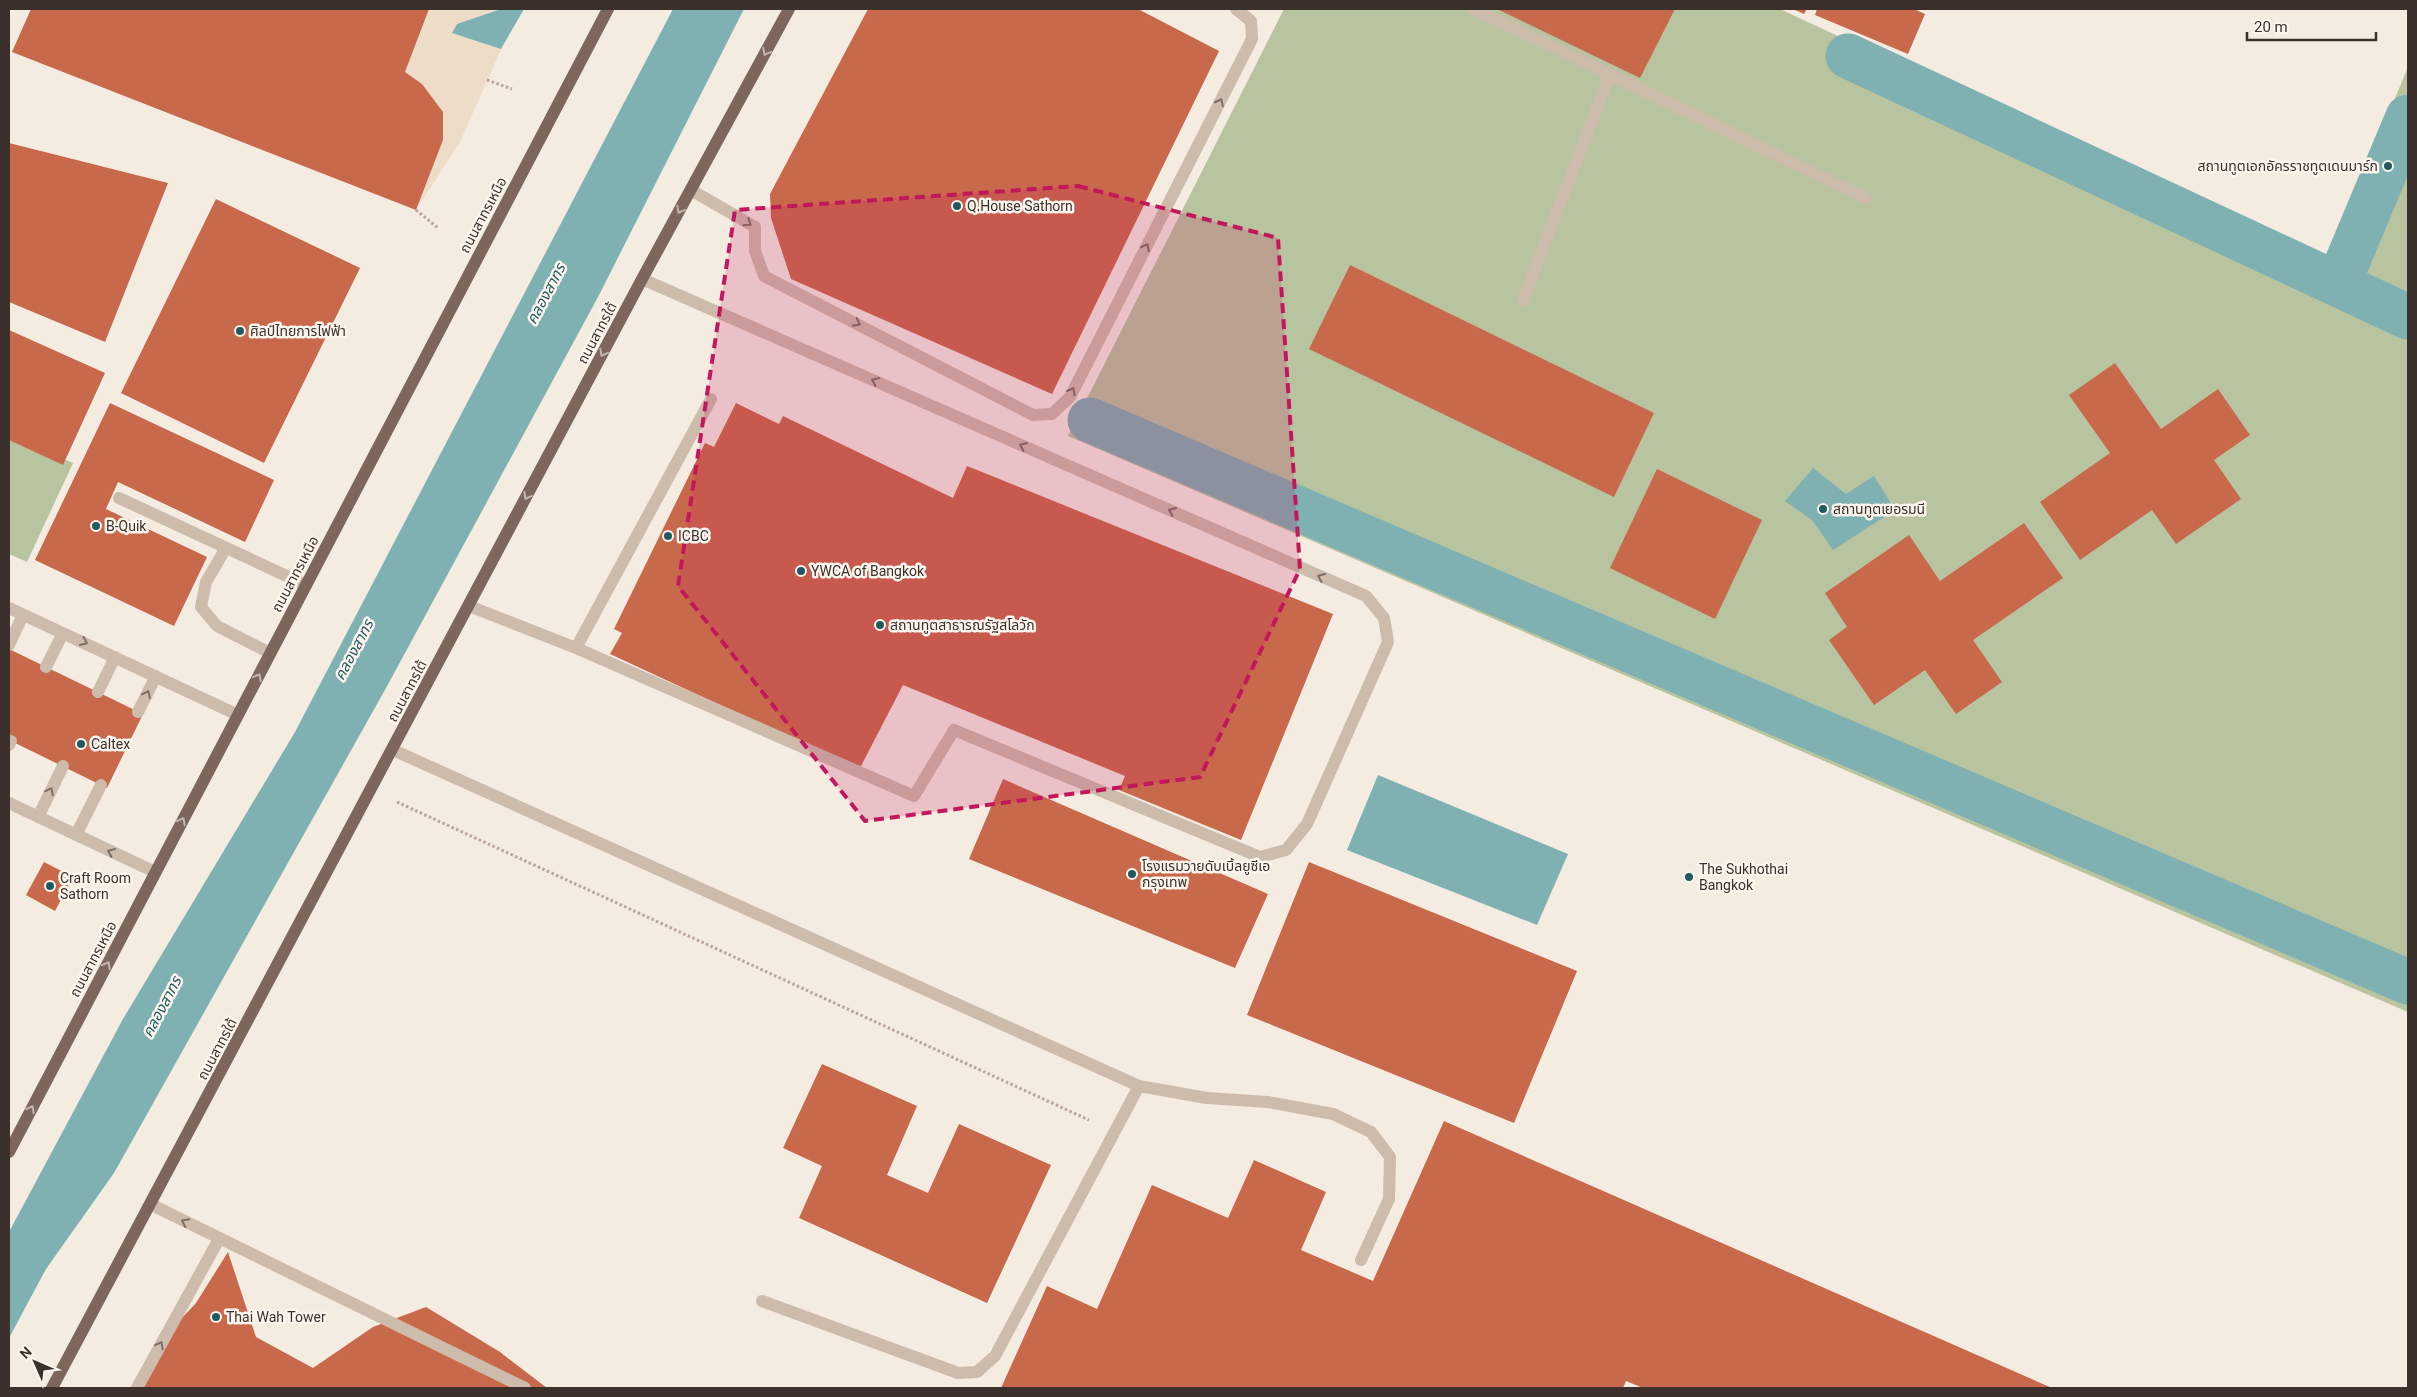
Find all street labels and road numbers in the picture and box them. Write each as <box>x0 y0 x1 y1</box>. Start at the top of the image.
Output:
street label: ถนนสาทรเหนือ <box>456 174 510 256</box>
street label: ถนนสาทรใต้ <box>574 299 620 367</box>
street label: ถนนสาทรเหนือ <box>268 533 322 615</box>
street label: ถนนสาทรใต้ <box>384 657 430 725</box>
street label: ถนนสาทรเหนือ <box>66 918 120 1000</box>
street label: ถนนสาทรใต้ <box>194 1015 240 1083</box>

